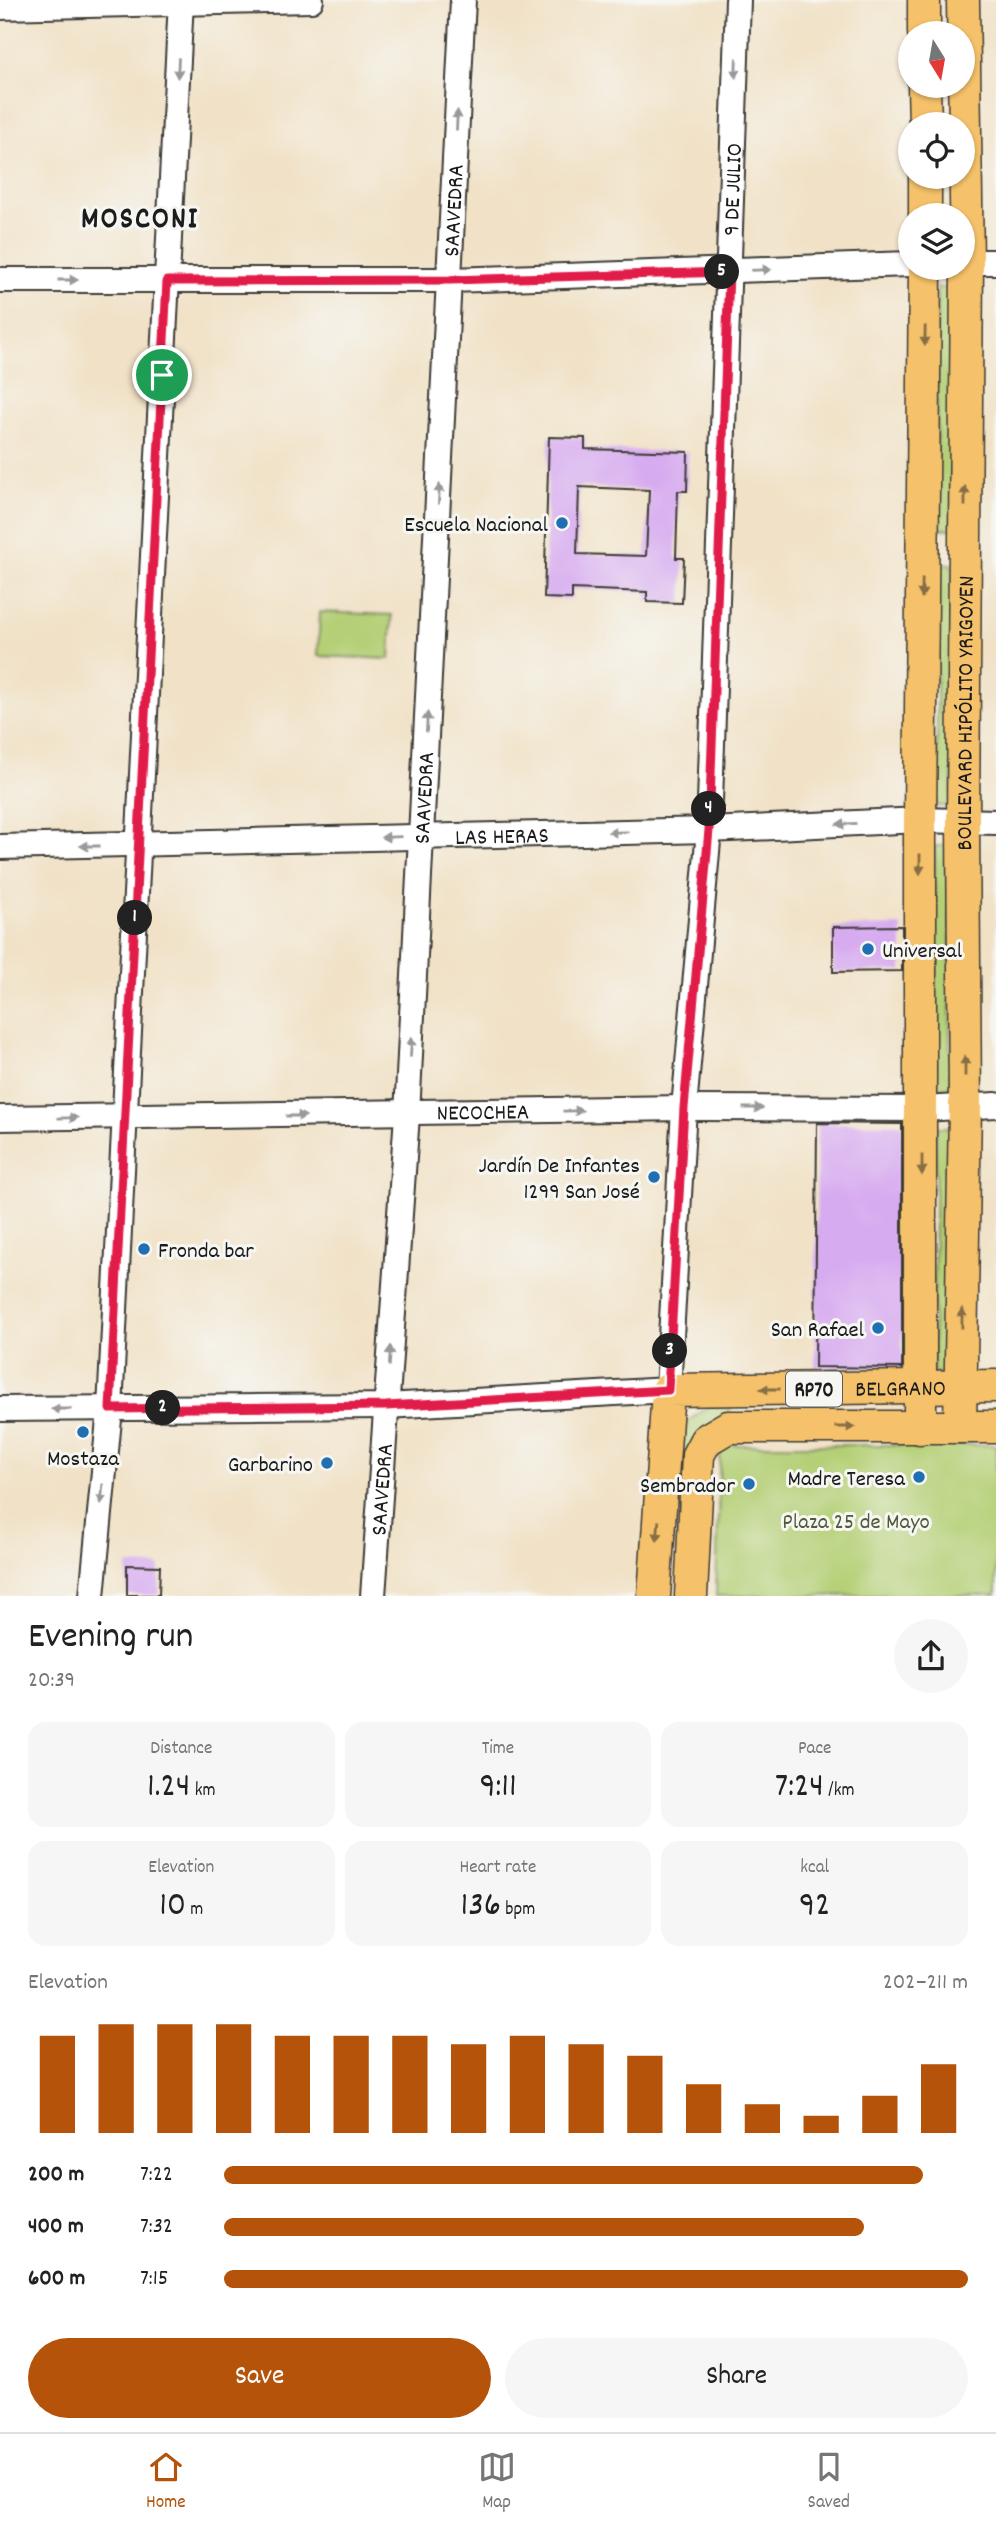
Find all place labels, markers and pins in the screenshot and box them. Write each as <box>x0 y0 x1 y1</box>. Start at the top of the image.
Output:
pin: 5 <box>704 254 740 290</box>
pin <box>132 345 192 405</box>
place label: Escuela Nacional <box>404 510 549 543</box>
marker: Escuela Nacional <box>554 515 570 531</box>
pin: 4 <box>692 792 726 826</box>
pin: 1 <box>118 900 152 936</box>
place label: Universal <box>882 936 963 969</box>
marker: Universal <box>860 941 876 957</box>
place label: Jardín De Infantes 1299 San José <box>479 1151 640 1210</box>
marker: Jardín De Infantes 1299 San José <box>646 1169 662 1185</box>
place label: Fronda bar <box>158 1236 254 1269</box>
marker: Fronda bar <box>136 1241 152 1257</box>
place label: San Rafael <box>771 1315 865 1348</box>
marker: San Rafael <box>870 1320 886 1336</box>
pin: 3 <box>652 1334 688 1368</box>
pin: 2 <box>146 1390 180 1426</box>
marker: Mostaza <box>75 1424 91 1440</box>
place label: Mostaza <box>47 1444 120 1477</box>
place label: Garbarino <box>228 1450 313 1483</box>
marker: Garbarino <box>319 1455 335 1471</box>
place label: Madre Teresa <box>788 1464 906 1497</box>
marker: Madre Teresa <box>911 1469 927 1485</box>
place label: Sembrador <box>640 1471 735 1504</box>
marker: Sembrador <box>741 1476 757 1492</box>

